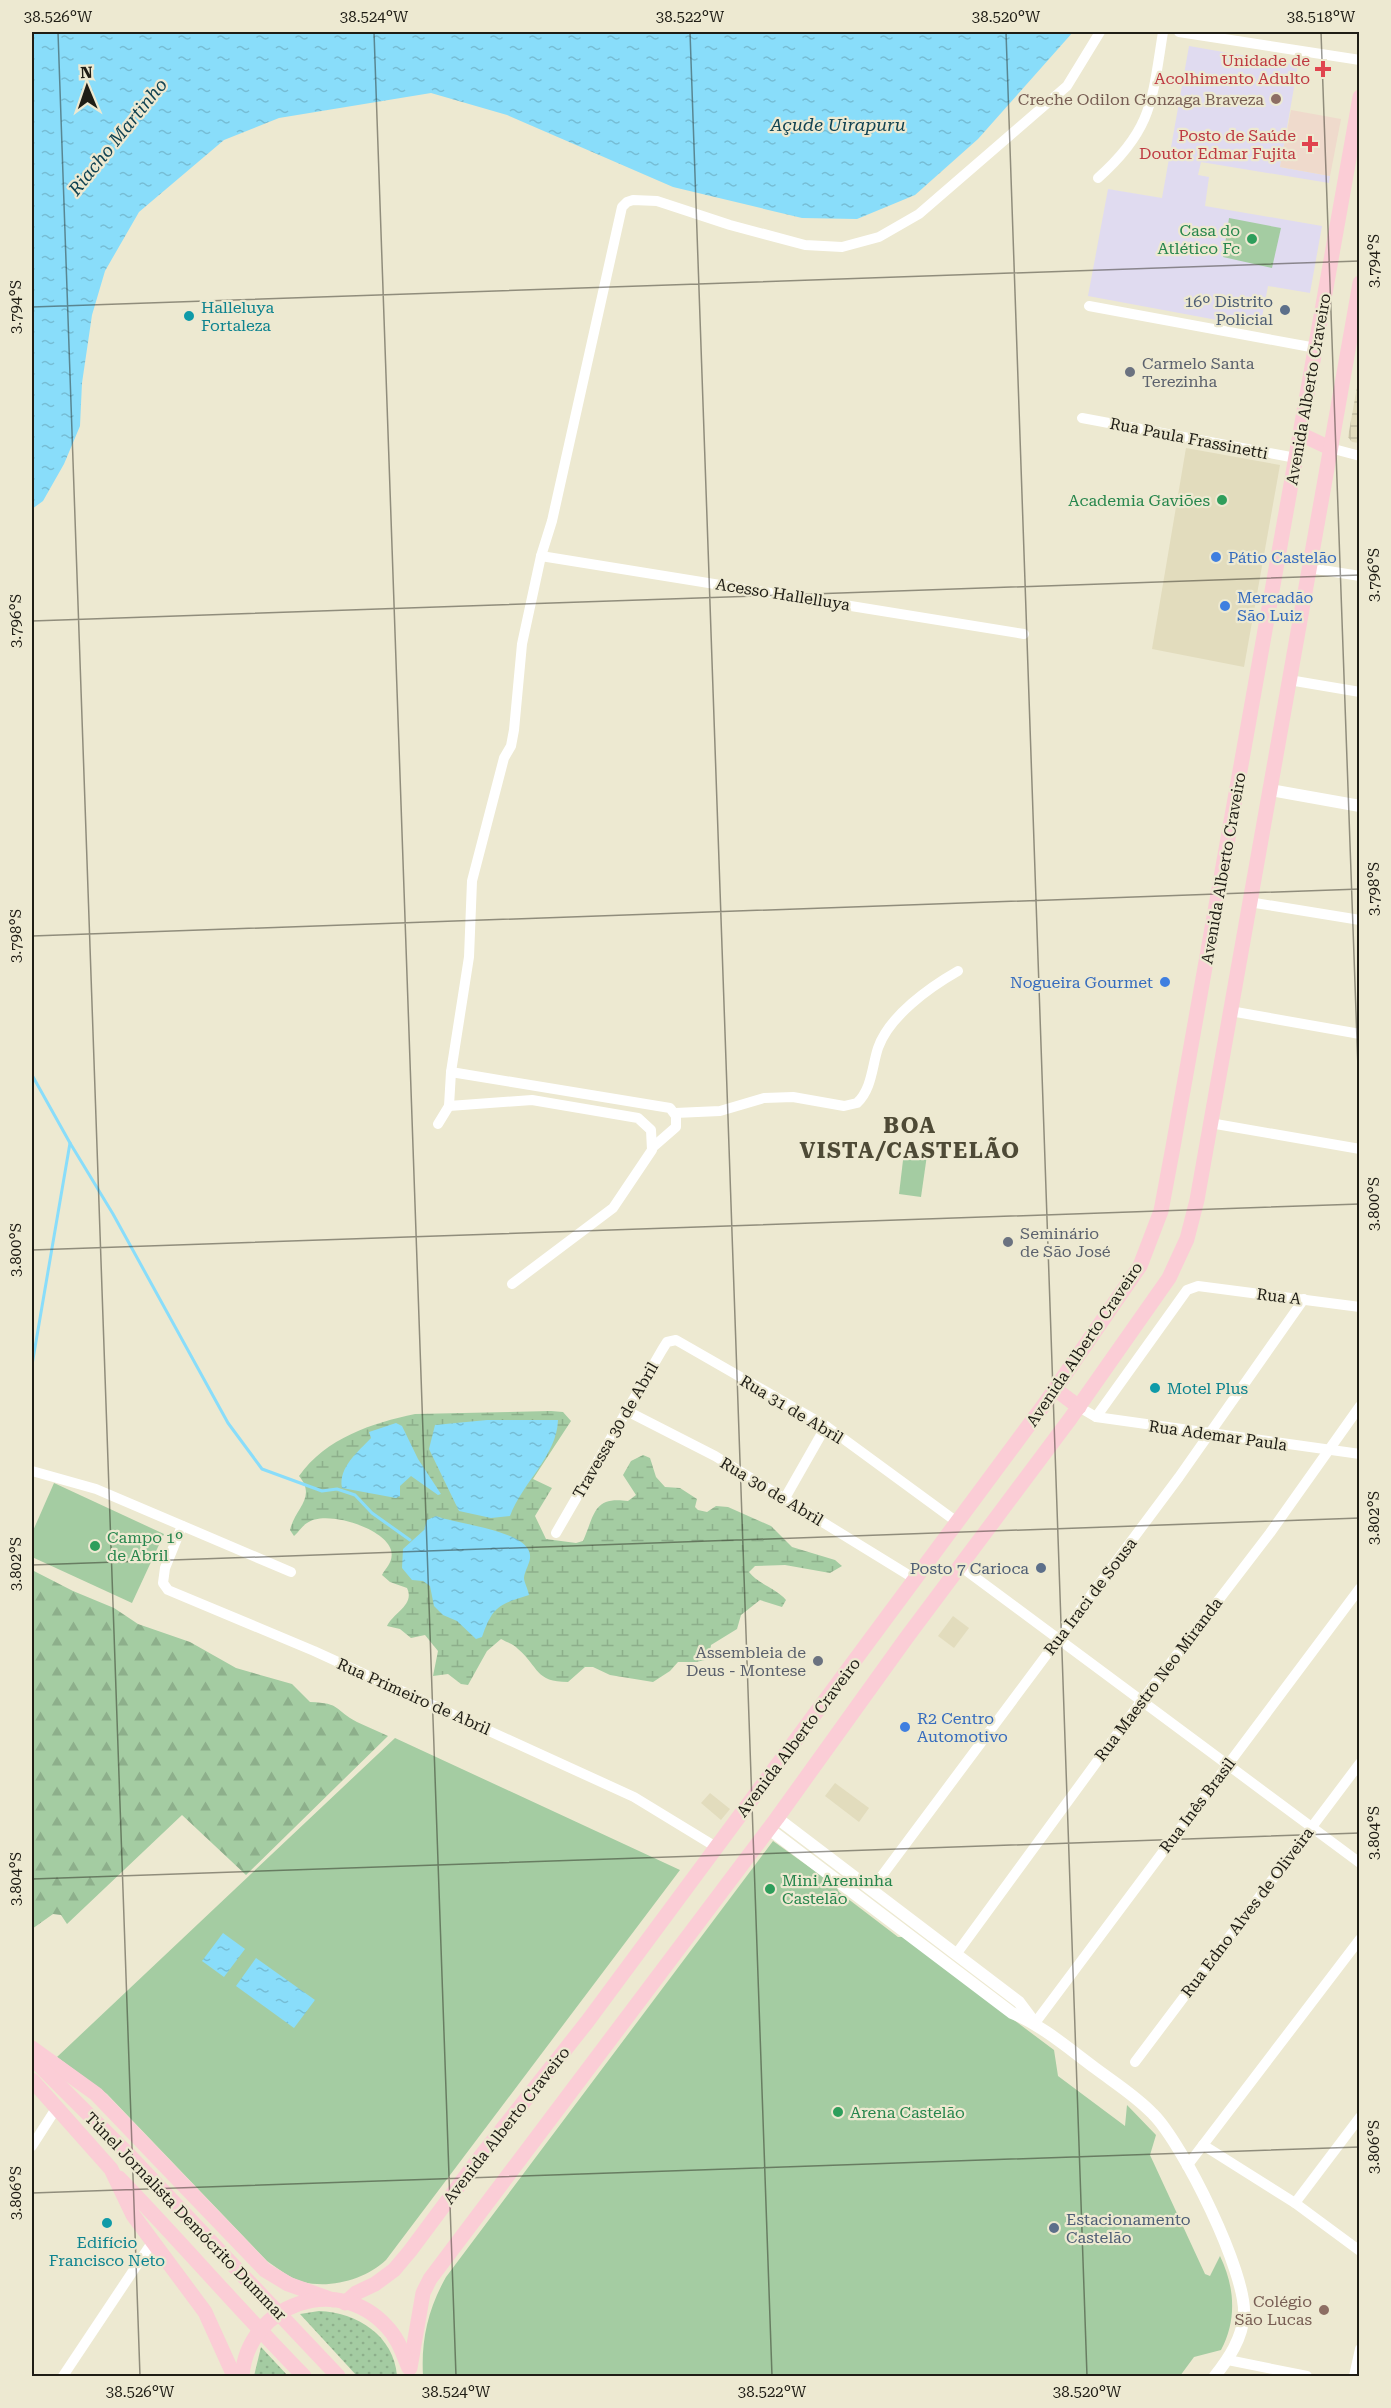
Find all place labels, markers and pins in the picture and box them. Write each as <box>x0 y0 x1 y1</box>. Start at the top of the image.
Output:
place label: Unidade de Acolhimento Adulto <box>1154 51 1310 88</box>
marker: Unidade de Acolhimento Adulto <box>1314 60 1332 78</box>
place label: Creche Odilon Gonzaga Braveza <box>1018 90 1264 109</box>
marker: Creche Odilon Gonzaga Braveza <box>1269 92 1283 106</box>
place label: Posto de Saúde Doutor Edmar Fujita <box>1139 126 1296 163</box>
marker: Posto de Saúde Doutor Edmar Fujita <box>1301 135 1319 153</box>
place label: Casa do Atlético Fc <box>1158 221 1240 258</box>
marker: Casa do Atlético Fc <box>1245 232 1259 246</box>
place label: 16º Distrito Policial <box>1184 292 1273 329</box>
place label: Halleluya Fortaleza <box>201 298 274 335</box>
marker: 16º Distrito Policial <box>1278 303 1292 317</box>
marker: Halleluya Fortaleza <box>182 309 196 323</box>
place label: Carmelo Santa Terezinha <box>1142 354 1255 391</box>
marker: Carmelo Santa Terezinha <box>1123 365 1137 379</box>
place label: Academia Gaviões <box>1068 491 1210 510</box>
marker: Academia Gaviões <box>1215 493 1229 507</box>
place label: Pátio Castelão <box>1228 548 1337 567</box>
marker: Pátio Castelão <box>1209 550 1223 564</box>
place label: Mercadão São Luiz <box>1237 588 1314 625</box>
marker: Mercadão São Luiz <box>1218 599 1232 613</box>
place label: Nogueira Gourmet <box>1010 973 1153 992</box>
marker: Nogueira Gourmet <box>1158 975 1172 989</box>
place label: Seminário de São José <box>1020 1224 1111 1261</box>
marker: Seminário de São José <box>1001 1235 1015 1249</box>
place label: Motel Plus <box>1167 1379 1248 1398</box>
marker: Motel Plus <box>1148 1381 1162 1395</box>
place label: Campo 1º de Abril <box>107 1528 183 1565</box>
marker: Campo 1º de Abril <box>88 1539 102 1553</box>
place label: Posto 7 Carioca <box>910 1559 1029 1578</box>
marker: Posto 7 Carioca <box>1034 1561 1048 1575</box>
place label: Assembleia de Deus - Montese <box>686 1643 806 1680</box>
marker: Assembleia de Deus - Montese <box>811 1654 825 1668</box>
place label: R2 Centro Automotivo <box>917 1709 1008 1746</box>
marker: R2 Centro Automotivo <box>898 1720 912 1734</box>
place label: Mini Areninha Castelão <box>782 1871 893 1908</box>
marker: Mini Areninha Castelão <box>763 1882 777 1896</box>
place label: Arena Castelão <box>850 2103 965 2122</box>
marker: Arena Castelão <box>831 2105 845 2119</box>
place label: Estacionamento Castelão <box>1066 2210 1191 2247</box>
marker: Edifício Francisco Neto <box>100 2216 114 2230</box>
marker: Estacionamento Castelão <box>1047 2221 1061 2235</box>
place label: Edifício Francisco Neto <box>49 2233 165 2270</box>
place label: Colégio São Lucas <box>1234 2292 1312 2329</box>
marker: Colégio São Lucas <box>1317 2303 1331 2317</box>

